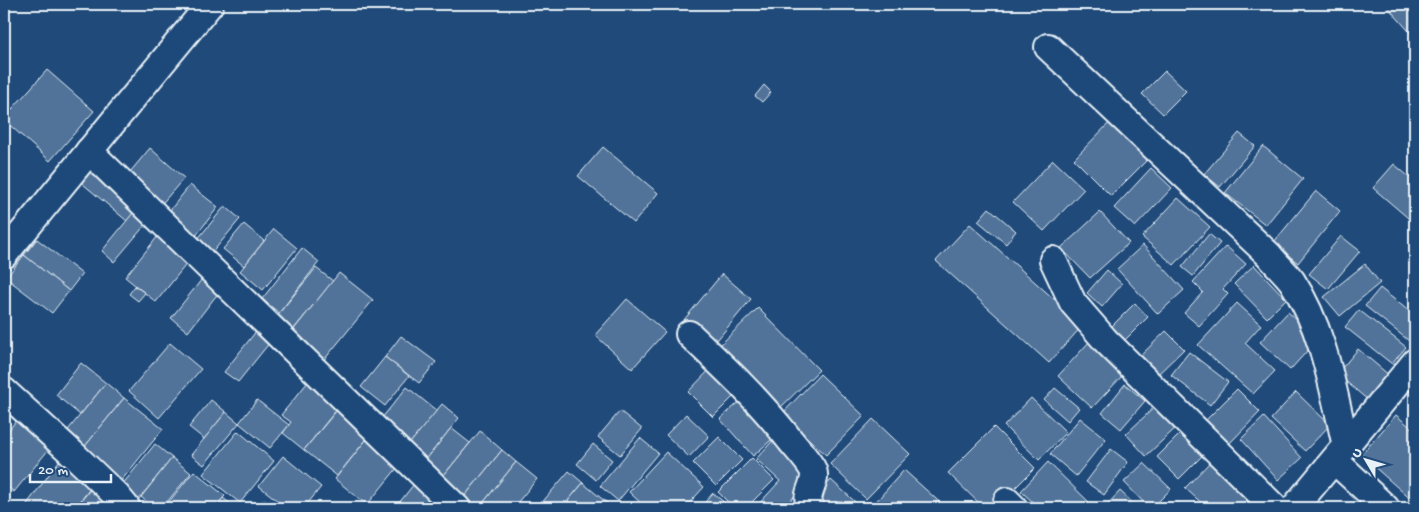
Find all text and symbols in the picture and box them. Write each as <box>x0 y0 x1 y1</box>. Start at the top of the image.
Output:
north arrow <box>1342 434 1392 484</box>
text: U <box>1349 445 1367 462</box>
scale bar <box>30 452 111 484</box>
text: 20 m <box>38 462 68 480</box>

